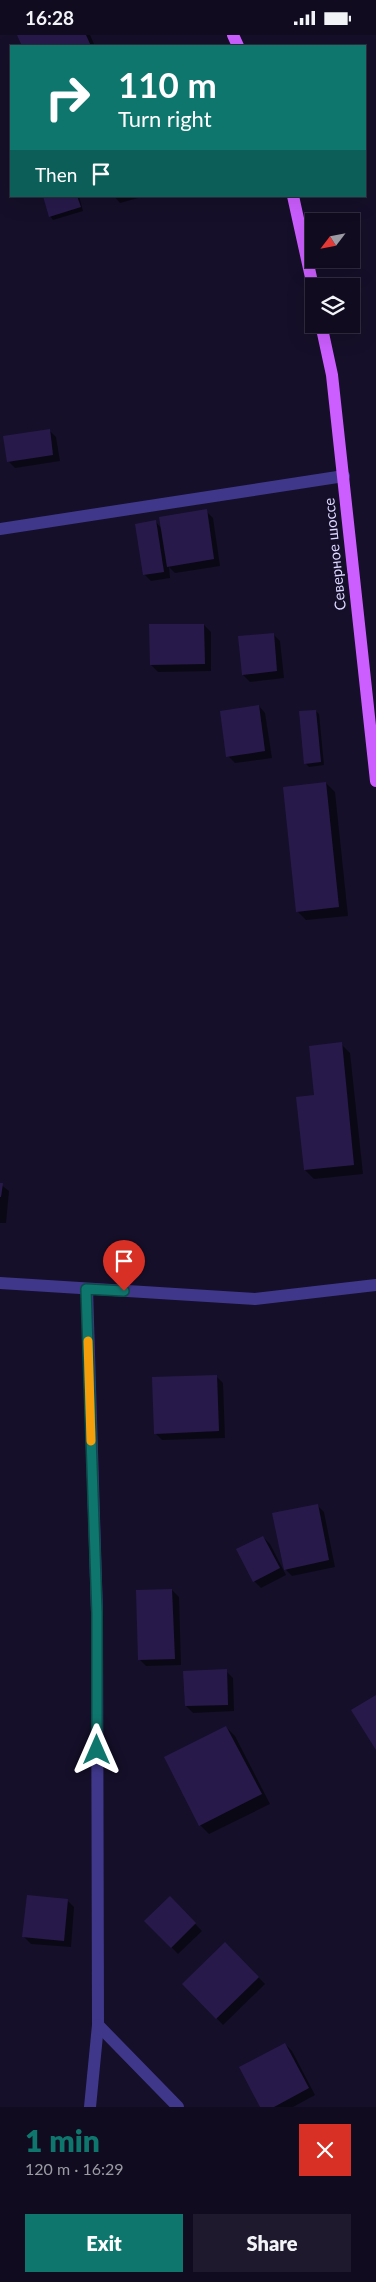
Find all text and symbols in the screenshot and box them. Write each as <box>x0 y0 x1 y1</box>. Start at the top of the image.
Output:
text: 16:28 <box>25 6 74 29</box>
text: 110 m <box>118 63 217 105</box>
icon: right <box>35 65 100 130</box>
text: Turn right <box>118 105 212 132</box>
icon: arrive <box>87 160 115 188</box>
text: Then <box>35 163 77 186</box>
north arrow <box>305 213 360 267</box>
map controls <box>305 213 360 333</box>
button: layers <box>305 278 360 333</box>
street label: Северное шоссе <box>319 497 349 611</box>
pin <box>103 1240 145 1291</box>
icon: arrive <box>110 1247 138 1275</box>
position arrow <box>70 1723 122 1775</box>
text: 1 min <box>25 2122 100 2158</box>
button: close <box>299 2124 351 2176</box>
text: 120 m · 16:29 <box>25 2159 124 2178</box>
button: Exit <box>25 2214 183 2272</box>
button: Share <box>193 2214 351 2272</box>

